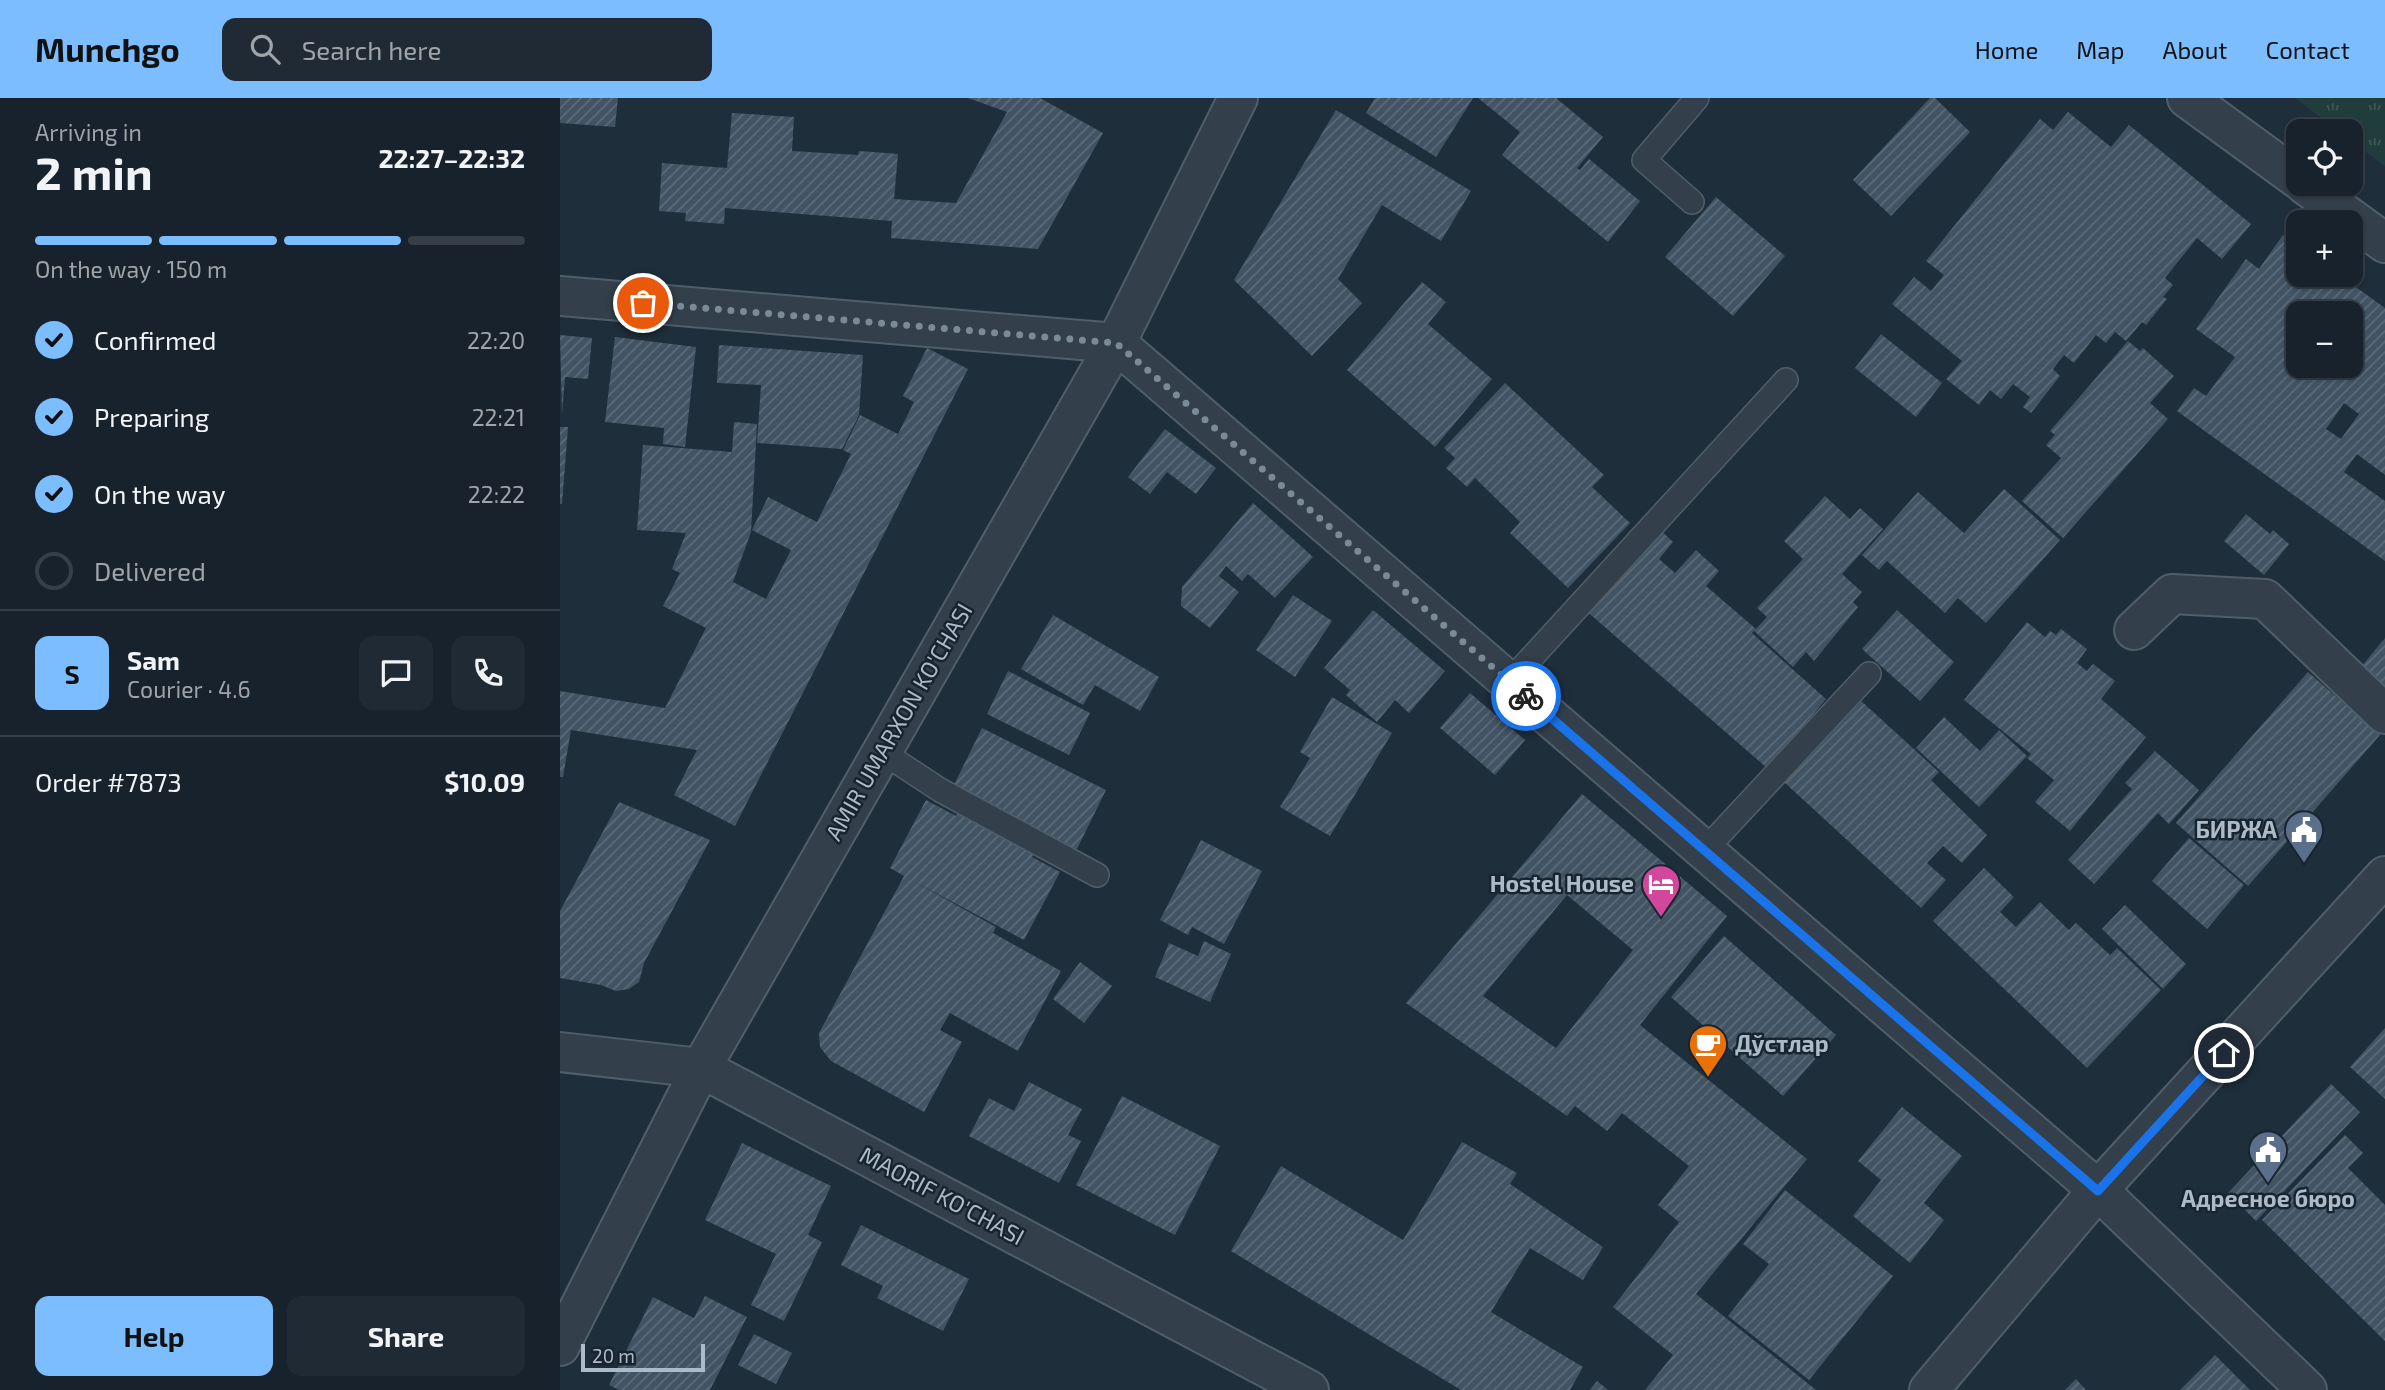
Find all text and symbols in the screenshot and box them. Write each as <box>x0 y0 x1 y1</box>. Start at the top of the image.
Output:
search box <box>222 18 712 81</box>
text: Munchgo <box>35 29 180 69</box>
icon: search <box>246 30 284 68</box>
text: Search here <box>302 34 441 65</box>
text: Home <box>1975 35 2038 64</box>
text: Map <box>2076 35 2124 64</box>
text: About <box>2162 35 2228 64</box>
text: Contact <box>2266 35 2350 64</box>
text: Arriving in <box>35 118 142 146</box>
map controls <box>2286 119 2363 378</box>
button: locate <box>2286 119 2363 196</box>
text: 22:27–22:32 <box>378 142 525 173</box>
text: 2 min <box>35 144 153 199</box>
button: + <box>2286 210 2363 287</box>
text: On the way · 150 m <box>35 255 227 283</box>
pin <box>613 273 673 333</box>
icon: bag <box>624 284 662 322</box>
button: − <box>2286 301 2363 378</box>
icon: check <box>35 321 73 359</box>
text: Confirmed <box>94 324 217 355</box>
text: 22:20 <box>467 326 525 354</box>
icon: check <box>35 398 73 436</box>
text: Preparing <box>94 401 209 432</box>
text: 22:21 <box>472 403 525 431</box>
icon: check <box>35 475 73 513</box>
text: On the way <box>94 478 225 509</box>
text: 22:22 <box>468 480 525 508</box>
text: Delivered <box>94 555 206 586</box>
street label: AMIR UMARXON KO'CHASI <box>819 598 978 845</box>
button: chat <box>359 636 433 710</box>
button: phone <box>451 636 525 710</box>
text: Sam <box>127 644 180 675</box>
text: S <box>64 658 80 689</box>
courier <box>1491 661 1561 731</box>
text: Courier · 4.6 <box>127 675 251 703</box>
icon: bike <box>1507 677 1545 715</box>
text: Order #7873 <box>35 766 182 797</box>
text: $10.09 <box>444 766 525 797</box>
public building icon: БИРЖА <box>2283 809 2325 864</box>
place label: БИРЖА <box>2195 815 2277 843</box>
hotel icon: Hostel House <box>1640 863 1682 918</box>
place label: Hostel House <box>1490 869 1634 897</box>
cafe icon: Дўстлар <box>1687 1023 1729 1078</box>
pin <box>2194 1023 2254 1083</box>
place label: Дўстлар <box>1735 1029 1829 1057</box>
icon: home <box>2205 1034 2243 1072</box>
public building icon: Адресное бюро <box>2247 1129 2289 1184</box>
street label: MAORIF KO'CHASI <box>856 1140 1029 1250</box>
place label: Адресное бюро <box>2181 1184 2355 1212</box>
button: Help <box>35 1296 273 1376</box>
button: Share <box>287 1296 525 1376</box>
scale bar <box>581 1341 705 1373</box>
text: 20 m <box>592 1344 635 1367</box>

